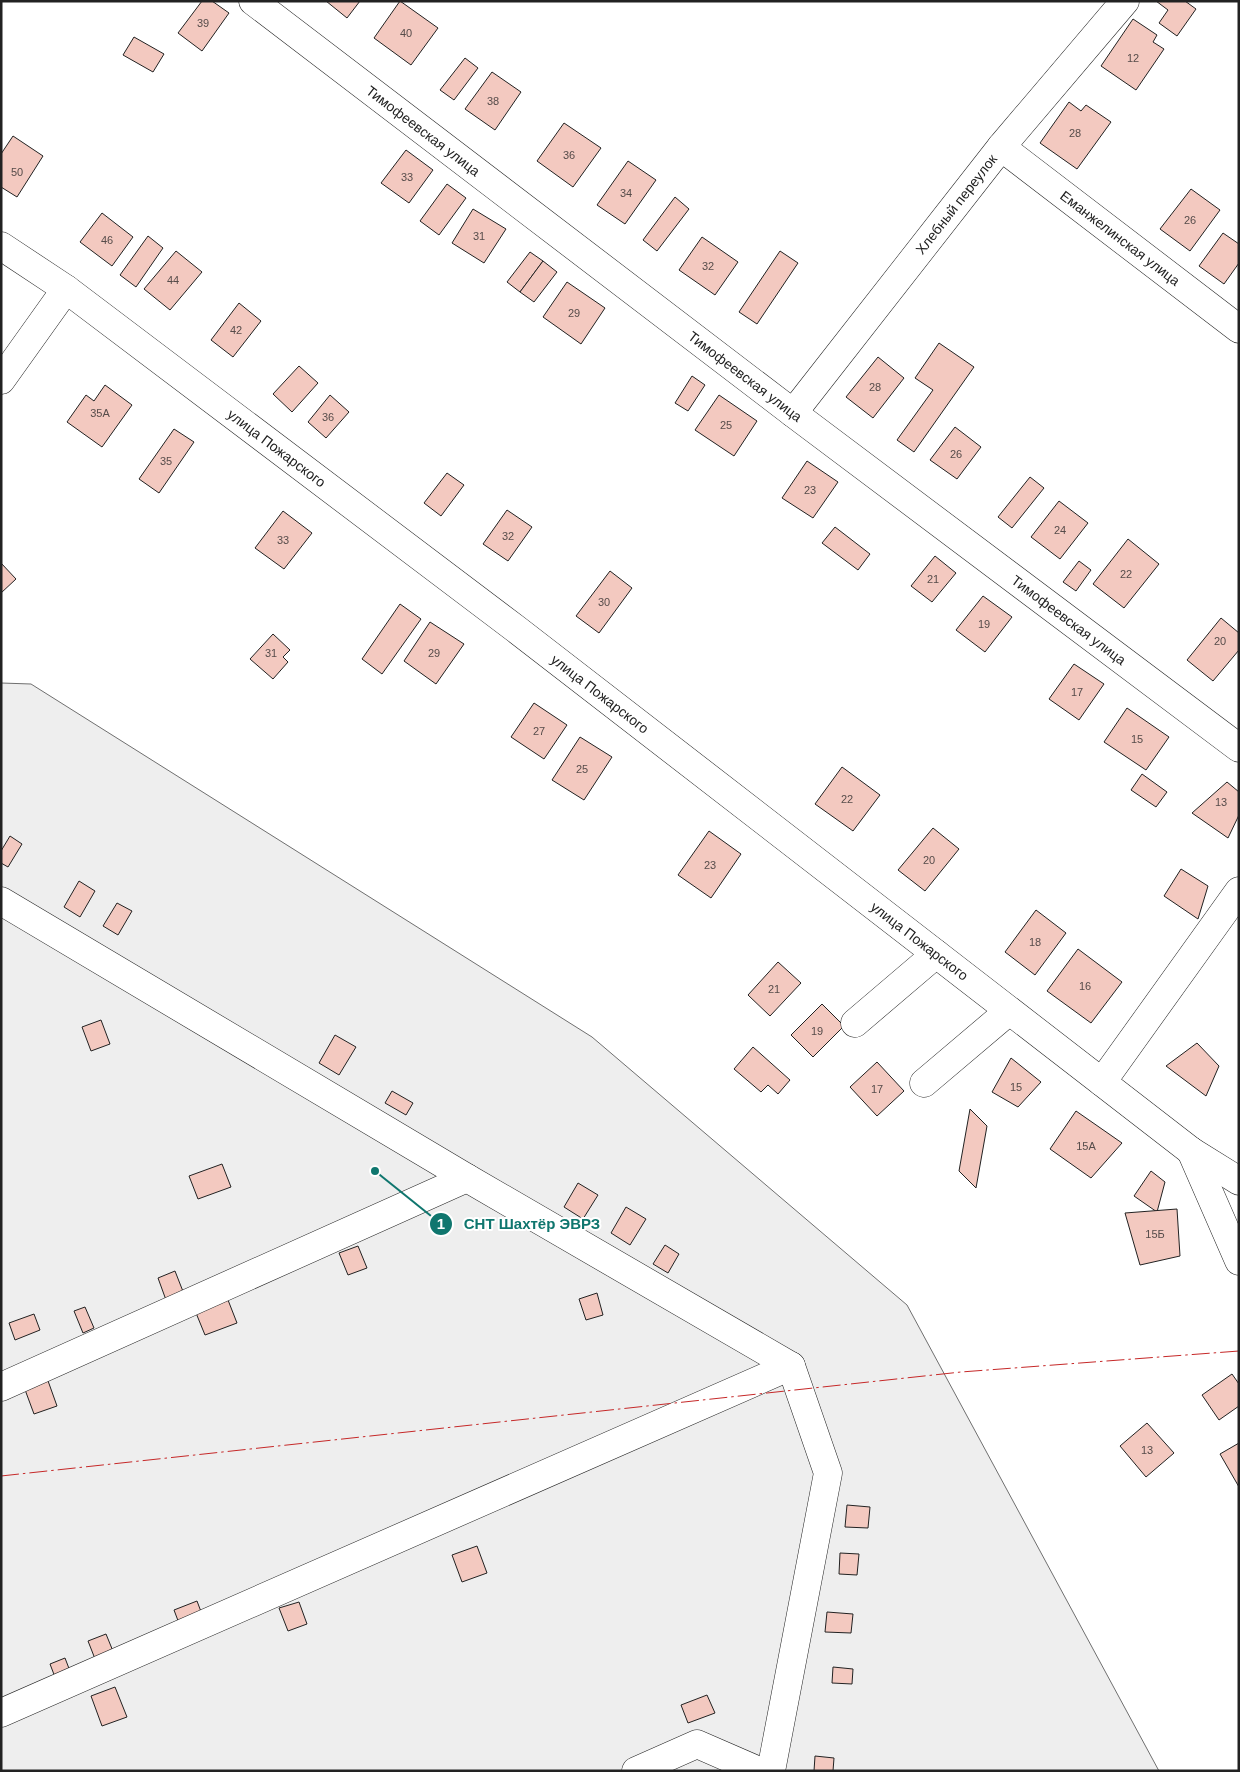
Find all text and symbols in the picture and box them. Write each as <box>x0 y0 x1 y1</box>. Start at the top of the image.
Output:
house number: 39 <box>197 17 209 29</box>
house number: 40 <box>400 27 412 39</box>
house number: 12 <box>1127 52 1139 64</box>
street label: Тимофеевская улица <box>363 82 483 179</box>
house number: 38 <box>487 95 499 107</box>
house number: 28 <box>1069 127 1081 139</box>
house number: 36 <box>563 149 575 161</box>
street label: Хлебный переулок <box>912 150 1001 257</box>
house number: 50 <box>11 166 23 178</box>
house number: 33 <box>401 171 413 183</box>
house number: 34 <box>620 187 632 199</box>
street label: Еманжелинская улица <box>1057 187 1183 289</box>
house number: 26 <box>1184 214 1196 226</box>
house number: 31 <box>473 230 485 242</box>
house number: 46 <box>101 234 113 246</box>
house number: 32 <box>702 260 714 272</box>
house number: 44 <box>167 274 179 286</box>
house number: 29 <box>568 307 580 319</box>
house number: 42 <box>230 324 242 336</box>
street label: Тимофеевская улица <box>685 328 805 425</box>
house number: 28 <box>869 381 881 393</box>
street label: улица Пожарского <box>224 406 329 490</box>
house number: 35А <box>90 407 110 419</box>
house number: 36 <box>322 411 334 423</box>
house number: 25 <box>720 419 732 431</box>
house number: 26 <box>950 448 962 460</box>
house number: 35 <box>160 455 172 467</box>
house number: 23 <box>804 484 816 496</box>
house number: 24 <box>1054 524 1066 536</box>
house number: 32 <box>502 530 514 542</box>
house number: 33 <box>277 534 289 546</box>
house number: 22 <box>1120 568 1132 580</box>
street label: Тимофеевская улица <box>1008 572 1129 668</box>
house number: 21 <box>927 573 939 585</box>
house number: 30 <box>598 596 610 608</box>
house number: 19 <box>978 618 990 630</box>
house number: 20 <box>1214 635 1226 647</box>
house number: 31 <box>265 647 277 659</box>
house number: 29 <box>428 647 440 659</box>
street label: улица Пожарского <box>548 651 652 737</box>
house number: 17 <box>1071 686 1083 698</box>
house number: 27 <box>533 725 545 737</box>
house number: 15 <box>1131 733 1143 745</box>
house number: 25 <box>576 763 588 775</box>
house number: 22 <box>841 793 853 805</box>
house number: 13 <box>1215 796 1227 808</box>
house number: 20 <box>923 854 935 866</box>
house number: 23 <box>704 859 716 871</box>
street label: улица Пожарского <box>868 898 972 984</box>
house number: 18 <box>1029 936 1041 948</box>
house number: 16 <box>1079 980 1091 992</box>
house number: 21 <box>768 983 780 995</box>
house number: 19 <box>811 1025 823 1037</box>
house number: 15 <box>1010 1081 1022 1093</box>
house number: 17 <box>871 1083 883 1095</box>
house number: 15А <box>1076 1140 1096 1152</box>
callout: СНТ Шахтёр ЭВРЗ <box>428 1209 610 1239</box>
text: 1 <box>437 1215 445 1232</box>
text: СНТ Шахтёр ЭВРЗ <box>464 1215 600 1232</box>
house number: 15Б <box>1145 1228 1165 1240</box>
house number: 13 <box>1141 1444 1153 1456</box>

